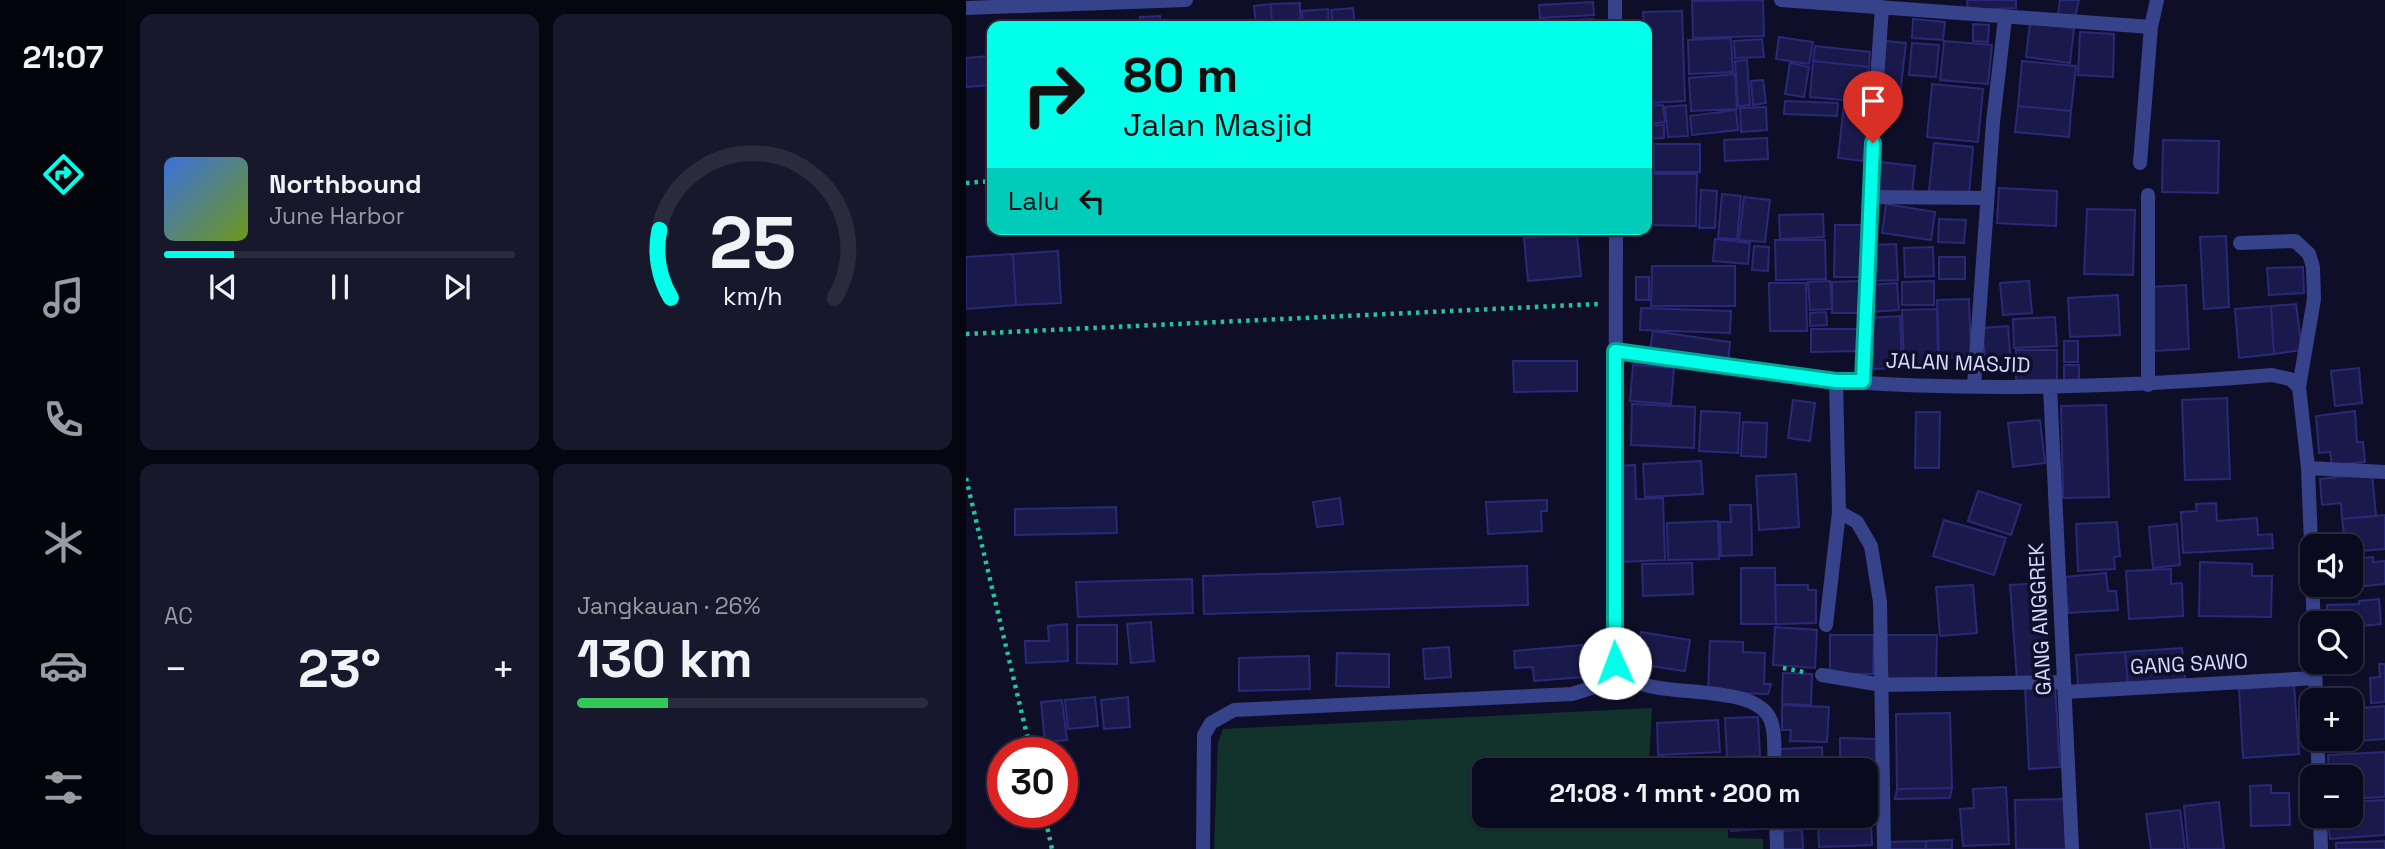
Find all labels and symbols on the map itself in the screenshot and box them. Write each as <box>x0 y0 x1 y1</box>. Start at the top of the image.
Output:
pin <box>1843 71 1903 143</box>
street label: JALAN MASJID <box>1885 346 2031 379</box>
street label: GANG ANGGREK <box>2022 542 2057 696</box>
position arrow <box>1578 626 1652 700</box>
street label: GANG SAWO <box>2129 647 2249 680</box>
speed limit sign: 30 <box>987 737 1078 828</box>

